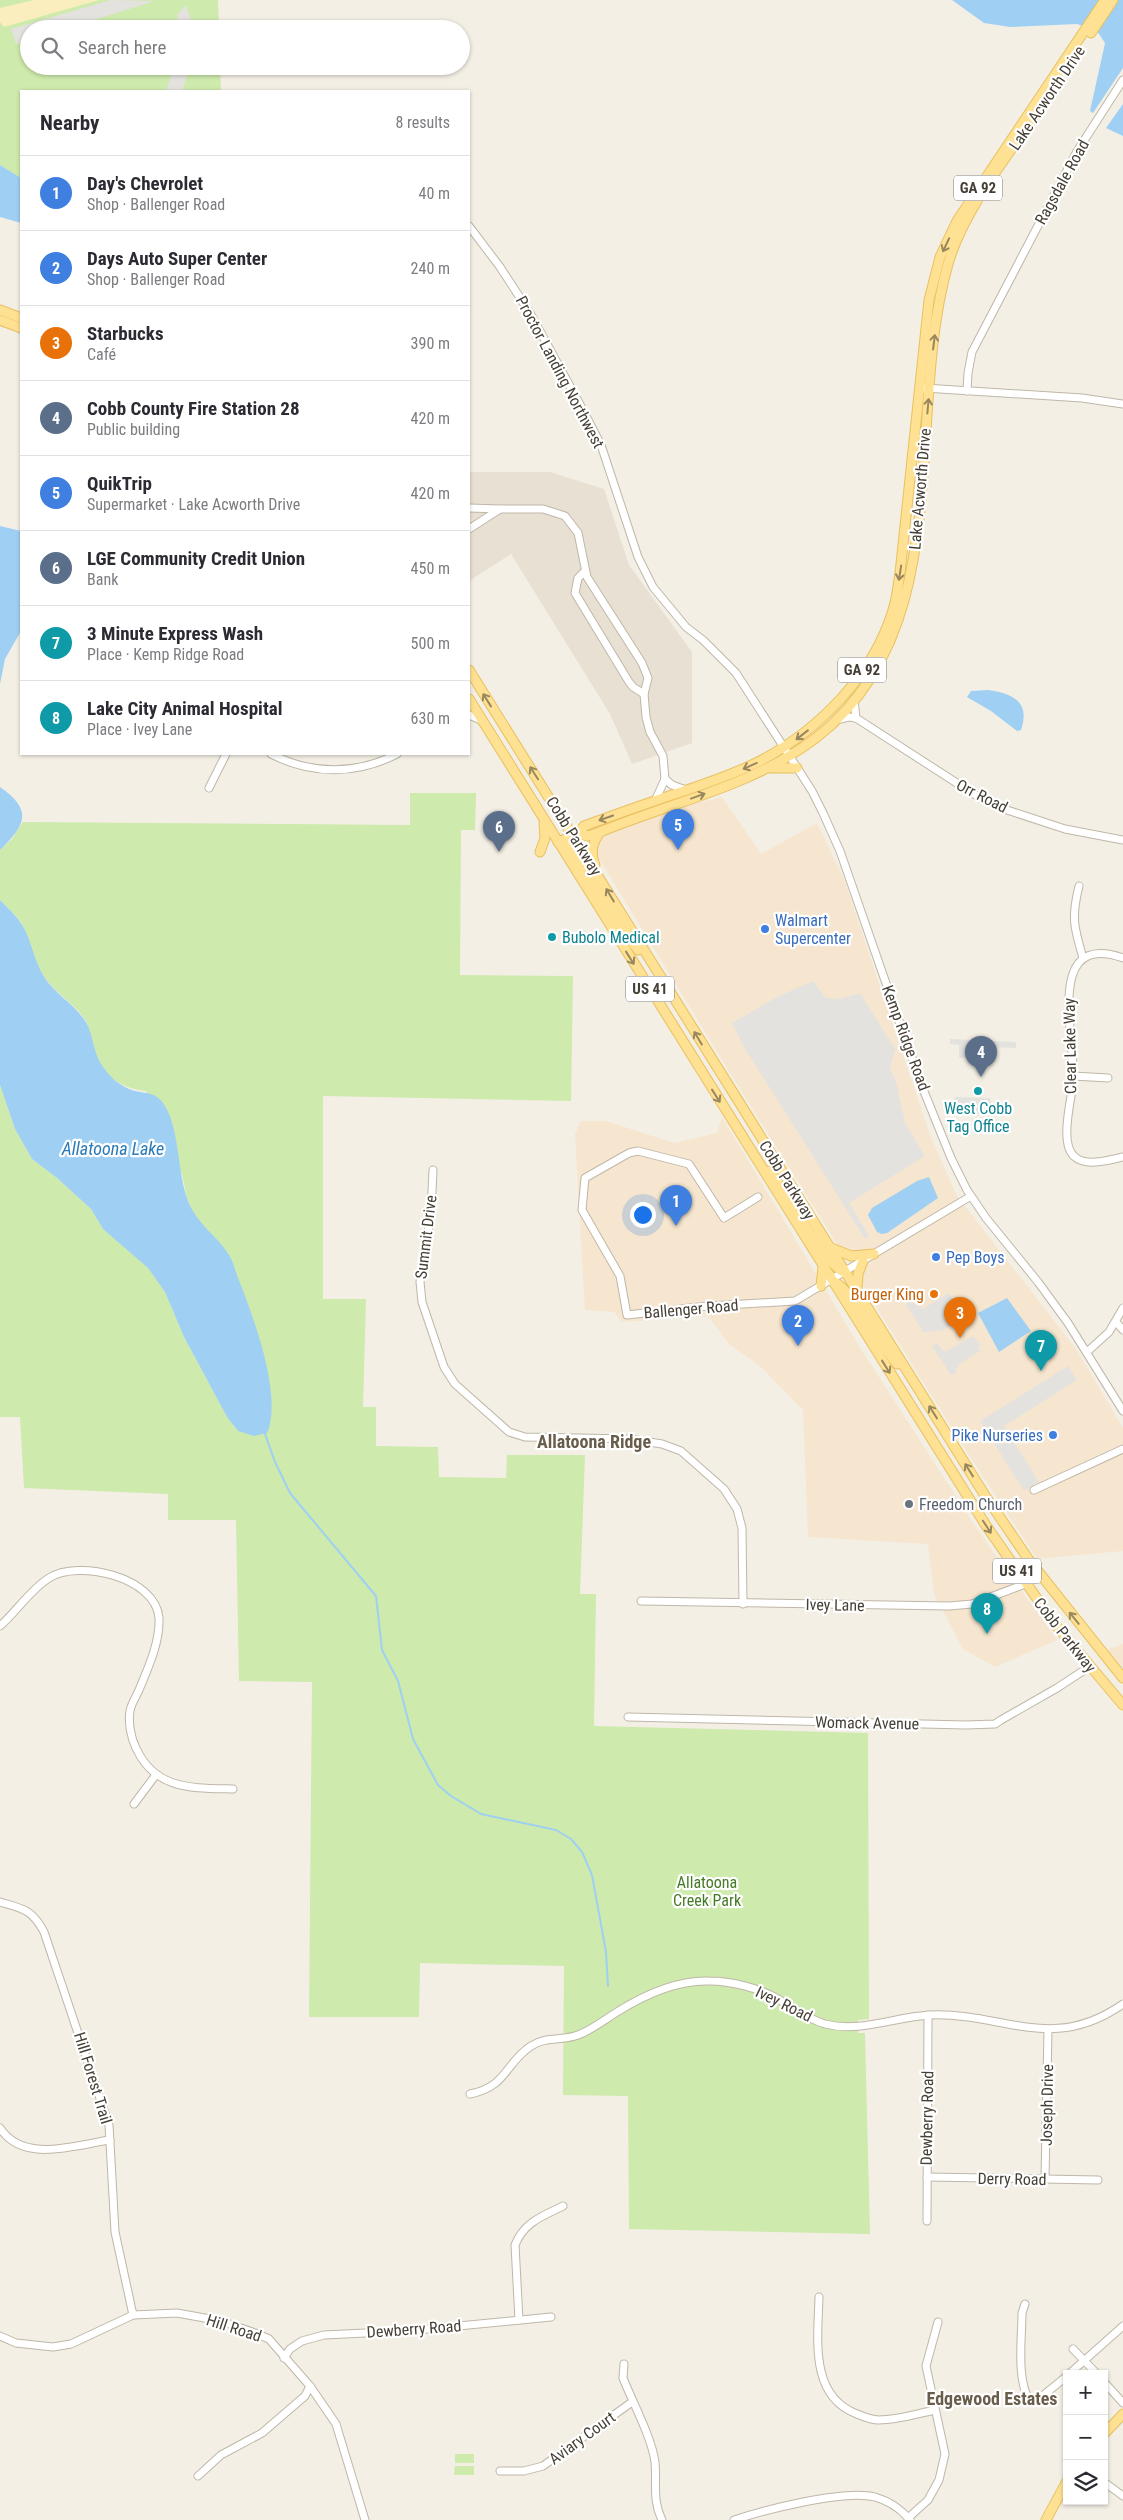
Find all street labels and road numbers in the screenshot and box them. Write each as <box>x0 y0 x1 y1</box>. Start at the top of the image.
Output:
street label: Lake Acworth Drive <box>1005 42 1089 154</box>
street label: Ragsdale Road <box>1031 136 1093 228</box>
road number: GA 92 <box>954 176 1002 200</box>
street label: Proctor Landing Northwest <box>512 293 608 452</box>
street label: Lake Acworth Drive <box>905 427 935 551</box>
road number: GA 92 <box>838 658 886 682</box>
street label: Orr Road <box>953 775 1011 817</box>
street label: Cobb Parkway <box>542 793 606 879</box>
road number: US 41 <box>626 976 674 1002</box>
street label: Kemp Ridge Road <box>878 983 934 1093</box>
street label: Clear Lake Way <box>1060 997 1080 1094</box>
street label: Cobb Parkway <box>755 1137 819 1223</box>
street label: Summit Drive <box>411 1194 441 1280</box>
street label: Ballenger Road <box>643 1295 739 1323</box>
road number: US 41 <box>993 1558 1041 1584</box>
street label: Cobb Parkway <box>1030 1594 1100 1676</box>
street label: Ivey Lane <box>805 1595 865 1615</box>
street label: Womack Avenue <box>815 1713 919 1733</box>
street label: Ivey Road <box>753 1982 815 2026</box>
street label: Hill Forest Trail <box>70 2030 116 2126</box>
street label: Joseph Drive <box>1037 2064 1057 2146</box>
street label: Dewberry Road <box>917 2070 937 2166</box>
street label: Derry Road <box>977 2169 1047 2189</box>
street label: Hill Road <box>204 2310 264 2346</box>
street label: Dewberry Road <box>366 2316 462 2342</box>
street label: Aviary Court <box>545 2407 619 2468</box>

